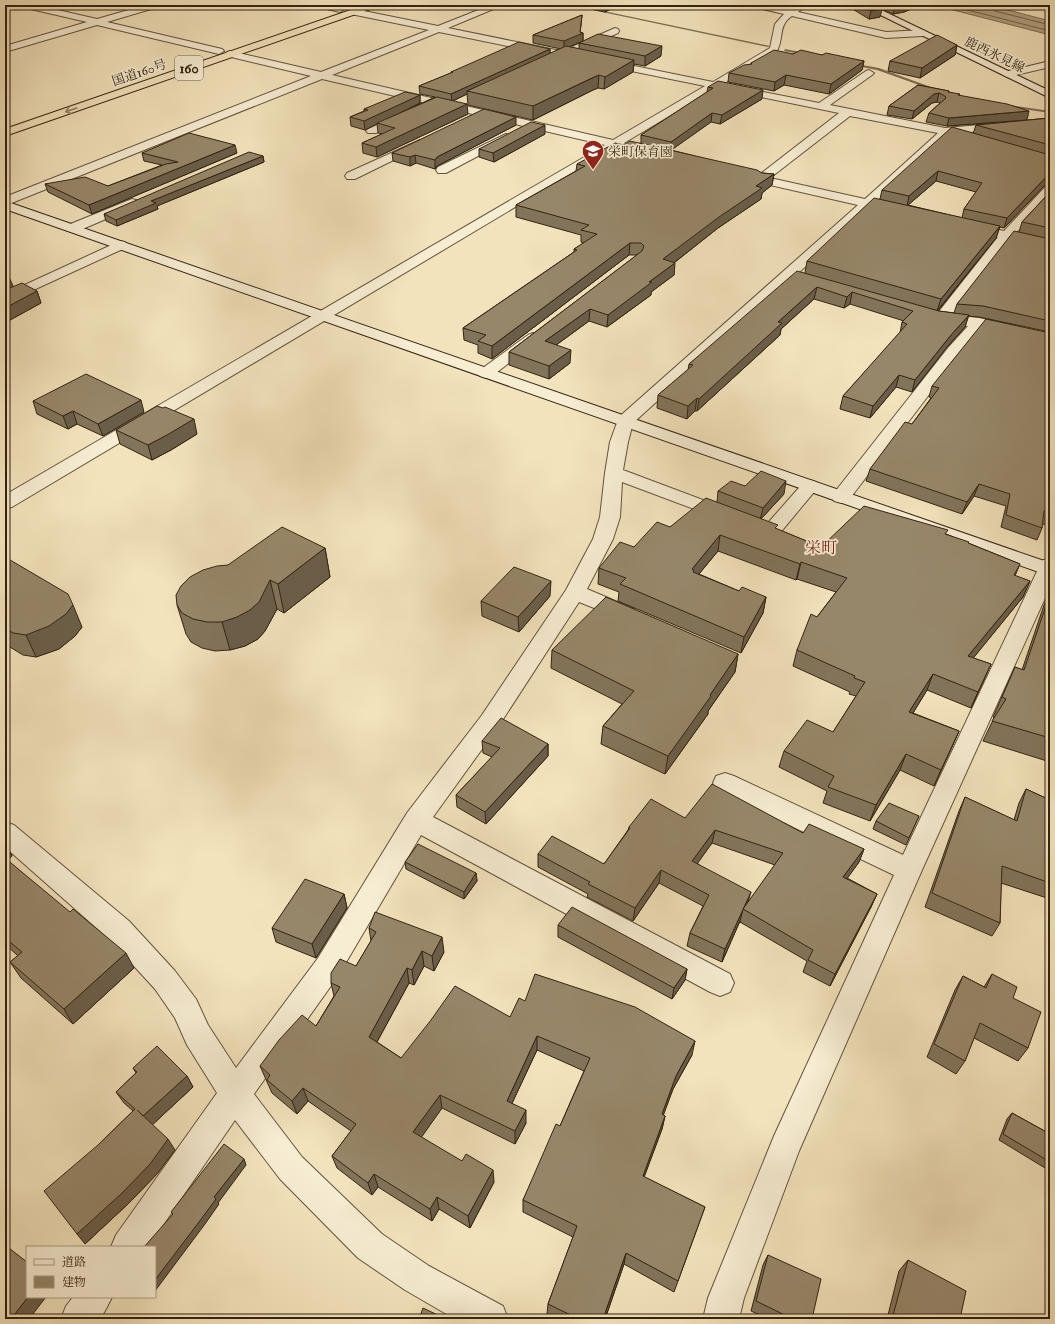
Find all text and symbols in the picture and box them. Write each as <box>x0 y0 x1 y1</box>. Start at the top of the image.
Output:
street label: 鹿西氷見線 <box>962 33 1027 76</box>
street label: 国道160号 <box>110 56 169 90</box>
road number: 160 <box>175 56 203 80</box>
one-way arrow <box>66 106 78 114</box>
school or university icon: 栄町保育園 <box>580 138 606 171</box>
place label: 栄町保育園 <box>608 144 673 160</box>
district label: 栄町 <box>805 538 837 558</box>
legend <box>26 1246 156 1298</box>
text: 道路 <box>62 1255 86 1270</box>
text: 建物 <box>62 1275 86 1290</box>

